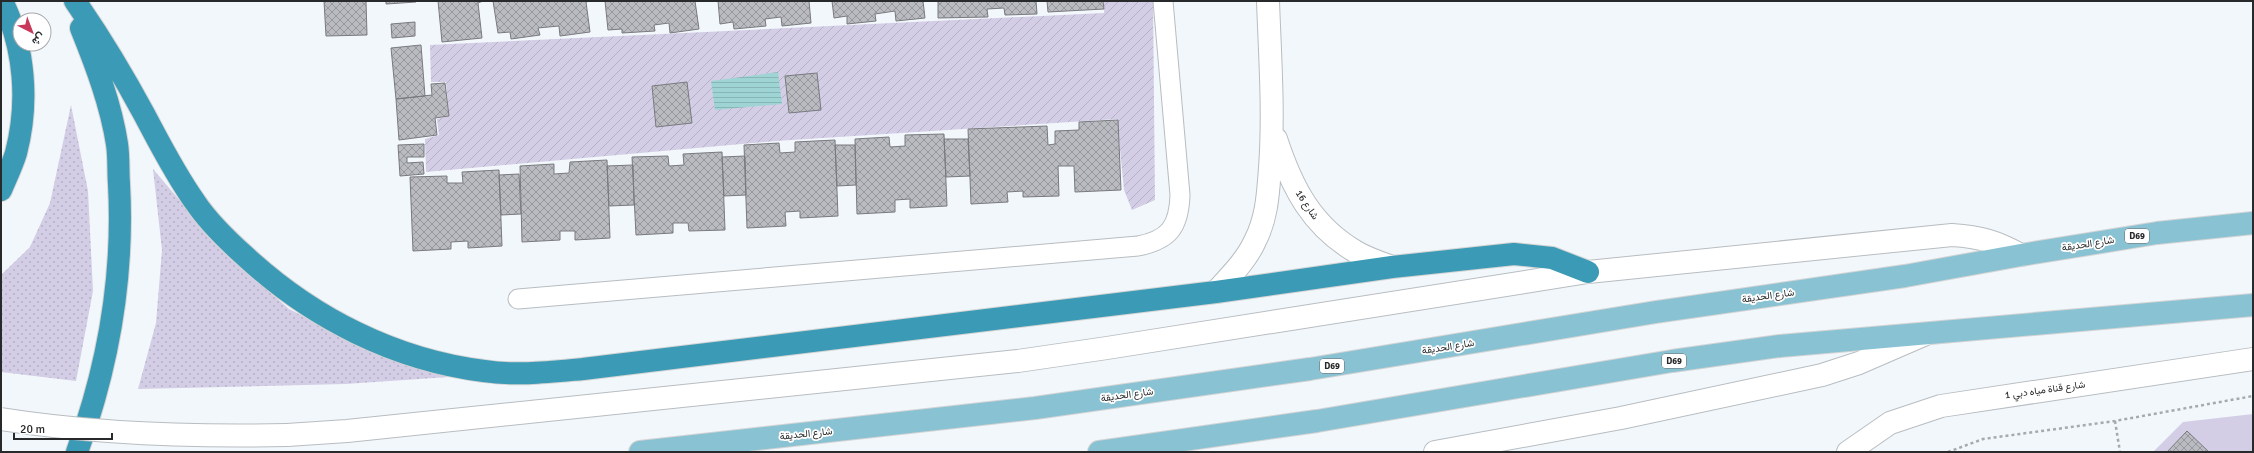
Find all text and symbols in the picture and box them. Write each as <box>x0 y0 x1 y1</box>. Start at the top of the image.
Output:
north arrow <box>12 12 52 52</box>
text: ش <box>29 30 48 48</box>
street label: شارع 16 <box>1293 188 1321 222</box>
road number: D69 <box>2125 229 2149 243</box>
street label: شارع الحديقة <box>2061 234 2115 254</box>
street label: شارع الحديقة <box>1741 286 1795 306</box>
street label: شارع الحديقة <box>1421 337 1475 357</box>
road number: D69 <box>1662 354 1686 368</box>
road number: D69 <box>1320 359 1344 373</box>
street label: شارع قناة مياه دبي 1 <box>2004 378 2086 404</box>
street label: شارع الحديقة <box>1100 385 1154 405</box>
scale bar <box>14 415 112 441</box>
text: 20 m <box>20 422 45 437</box>
street label: شارع الحديقة <box>779 425 833 443</box>

